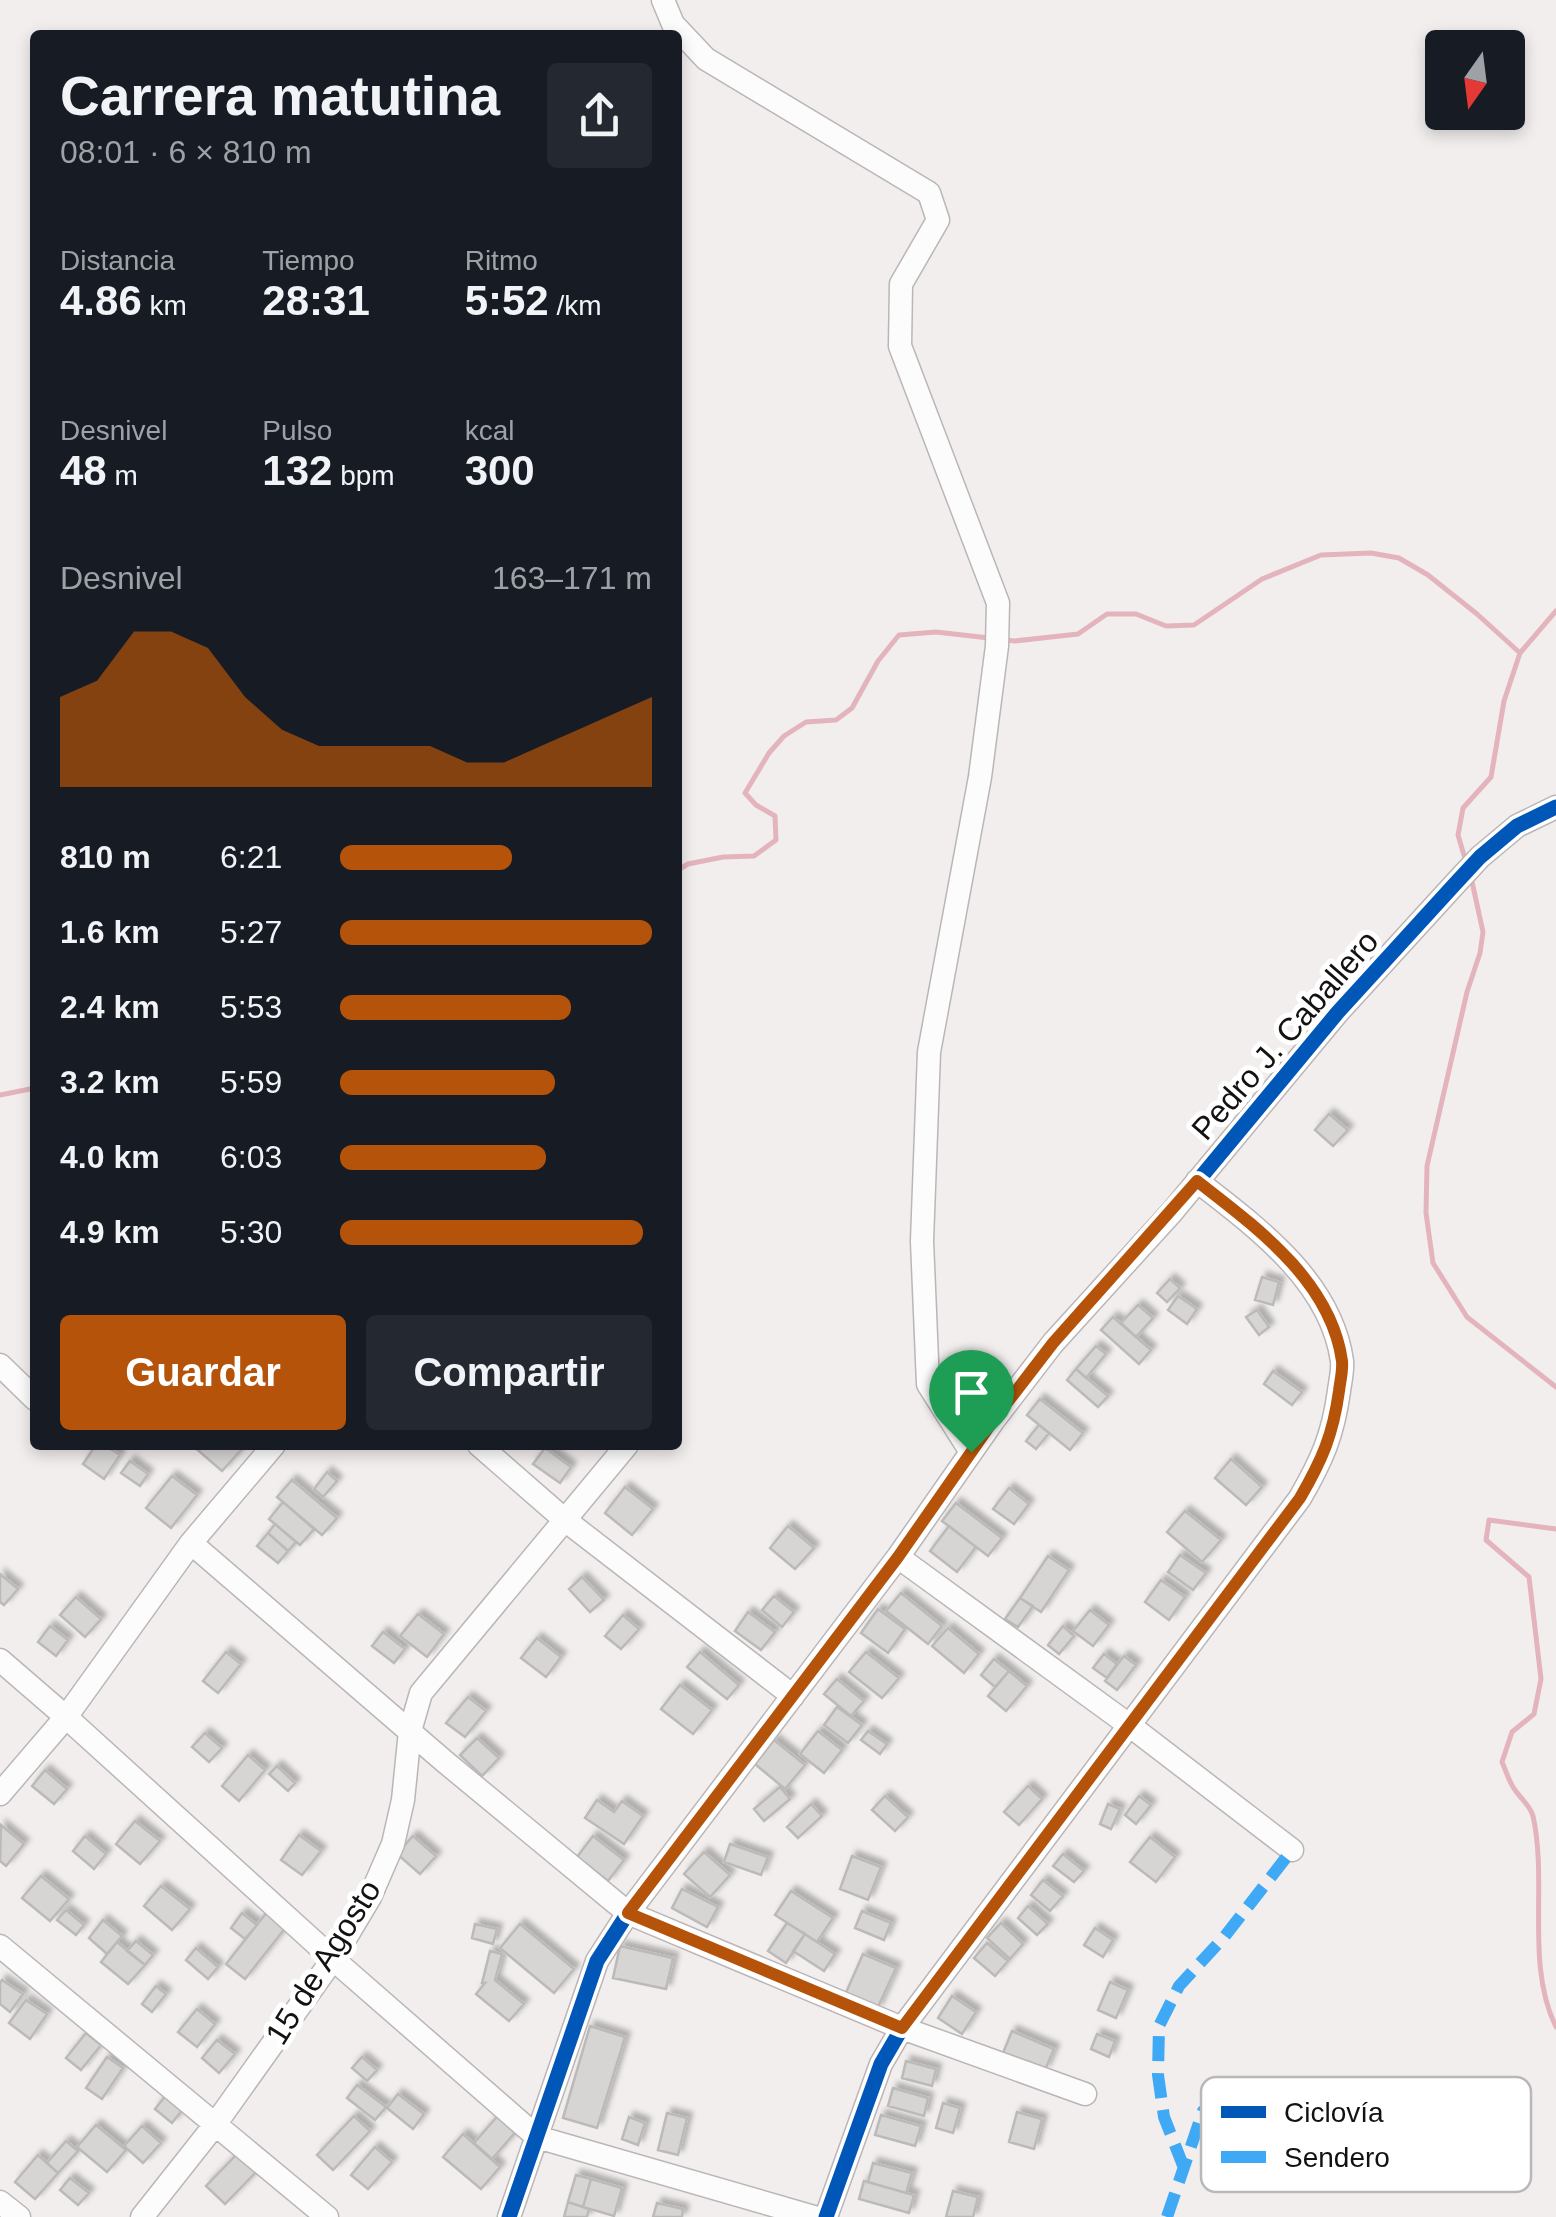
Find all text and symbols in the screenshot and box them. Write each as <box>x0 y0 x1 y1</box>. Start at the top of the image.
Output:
north arrow <box>1425 30 1525 130</box>
map controls <box>1425 30 1525 130</box>
button: share <box>547 63 652 168</box>
text: Carrera matutina <box>60 65 500 127</box>
text: 08:01 · 6 × 810 m <box>60 134 312 170</box>
text: Distancia <box>60 245 175 276</box>
text: Tiempo <box>262 245 355 276</box>
text: Ritmo <box>465 245 538 276</box>
text: 4.86 <box>60 277 142 324</box>
text: 28:31 <box>262 277 370 324</box>
text: 5:52 <box>465 277 549 324</box>
text: km <box>142 290 187 321</box>
text: /km <box>549 290 602 321</box>
text: Desnivel <box>60 415 167 446</box>
text: Pulso <box>262 415 332 446</box>
text: kcal <box>465 415 514 446</box>
text: 48 <box>60 447 107 494</box>
text: 132 <box>262 447 332 494</box>
text: 300 <box>465 447 535 494</box>
text: m <box>107 460 138 491</box>
text: bpm <box>332 460 395 491</box>
text: Desnivel <box>60 560 183 596</box>
text: 163–171 m <box>492 560 652 596</box>
text: 810 m <box>60 839 151 875</box>
text: 6:21 <box>220 839 282 875</box>
text: 1.6 km <box>60 914 160 950</box>
text: 5:27 <box>220 914 282 950</box>
street label: Pedro J. Caballero <box>1184 923 1386 1147</box>
text: 2.4 km <box>60 989 160 1025</box>
text: 5:53 <box>220 989 282 1025</box>
text: 3.2 km <box>60 1064 160 1100</box>
text: 5:59 <box>220 1064 282 1100</box>
text: 4.0 km <box>60 1139 160 1175</box>
text: 6:03 <box>220 1139 282 1175</box>
text: 4.9 km <box>60 1214 160 1250</box>
text: 5:30 <box>220 1214 282 1250</box>
button: Guardar <box>60 1315 346 1430</box>
button: Compartir <box>366 1315 652 1430</box>
pin <box>929 1350 1014 1453</box>
icon: arrive <box>944 1365 999 1420</box>
street label: 15 de Agosto <box>258 1873 388 2051</box>
legend <box>1201 2077 1531 2192</box>
text: Ciclovía <box>1284 2097 1384 2128</box>
text: Sendero <box>1284 2142 1390 2173</box>

